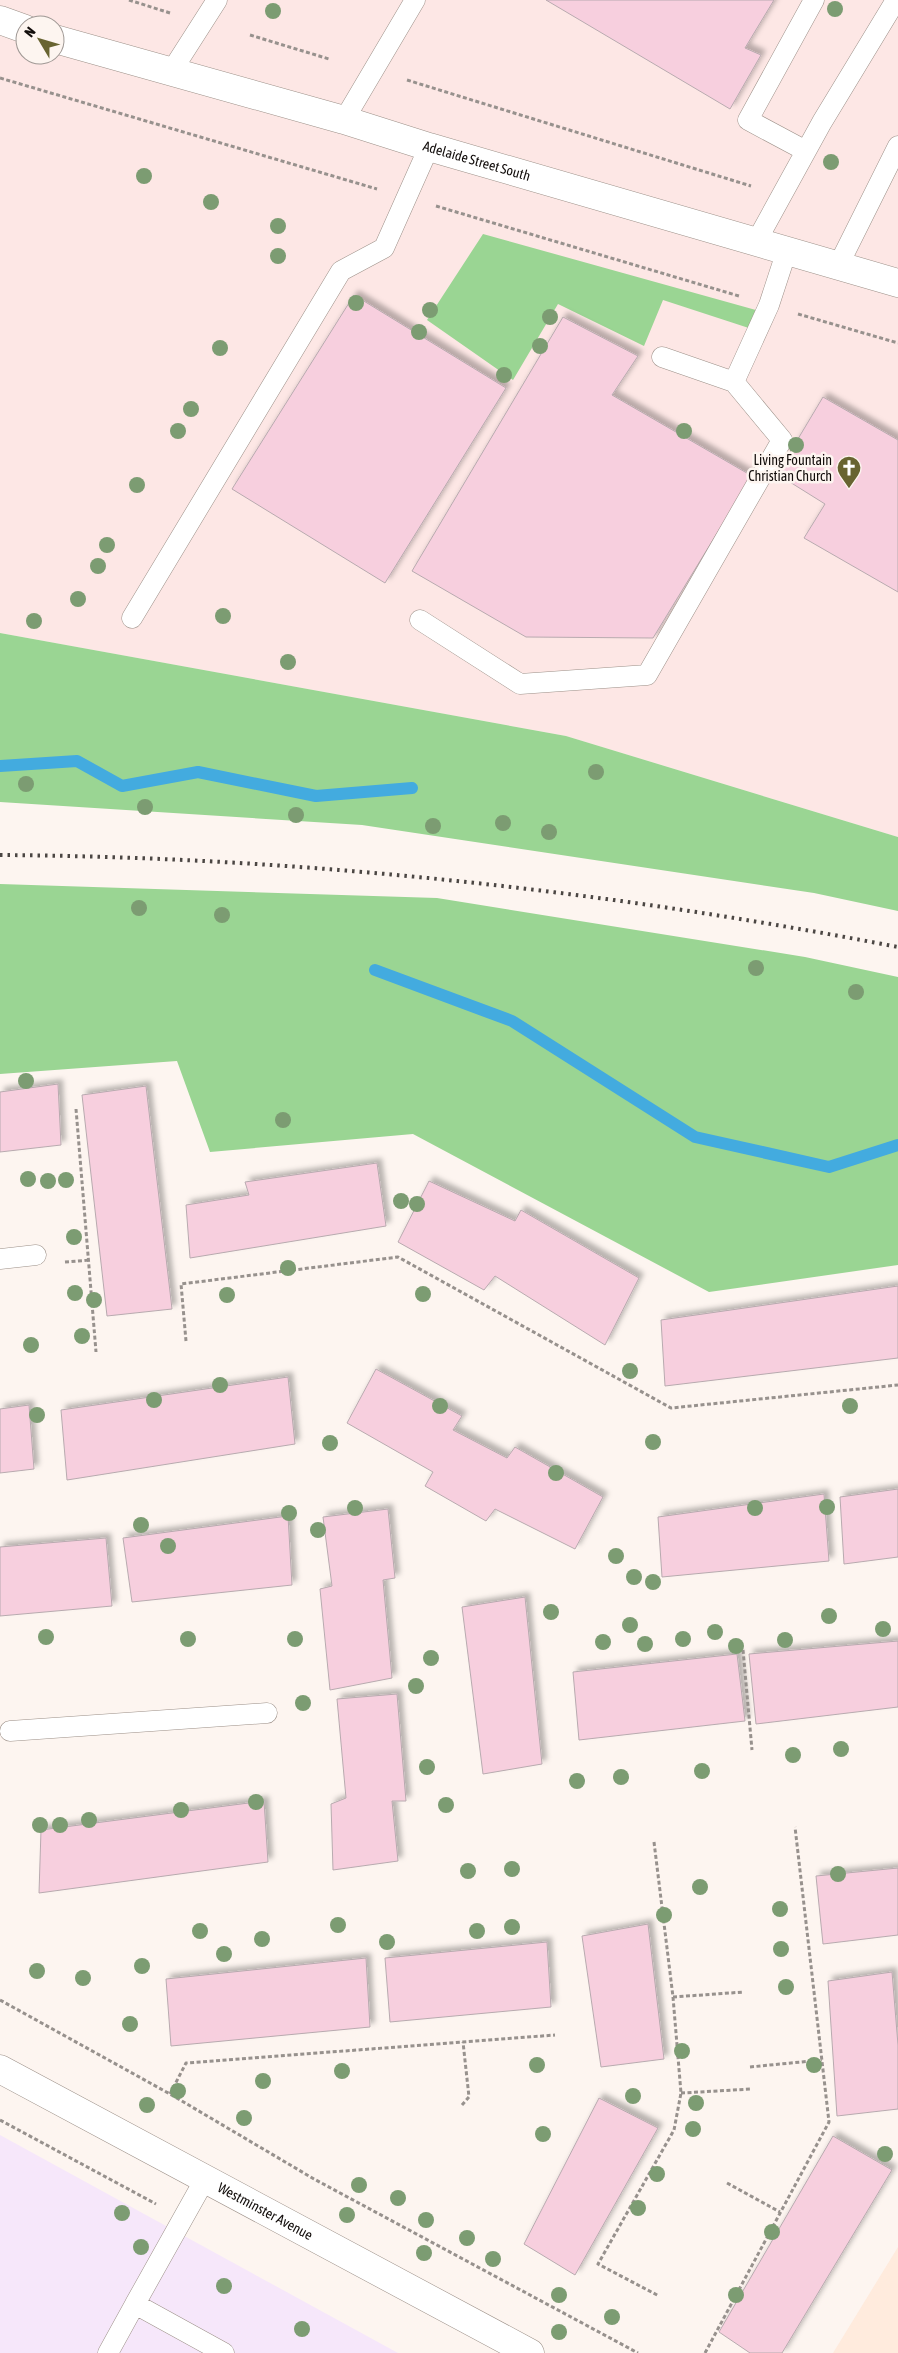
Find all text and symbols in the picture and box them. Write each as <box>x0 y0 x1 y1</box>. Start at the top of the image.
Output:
north arrow <box>15 15 65 65</box>
text: N <box>21 24 39 40</box>
street label: Adelaide Street South <box>421 138 532 184</box>
place label: Living Fountain Christian Church <box>748 452 832 484</box>
church icon: Living Fountain Christian Church <box>836 455 862 489</box>
street label: Westminster Avenue <box>215 2179 315 2243</box>

